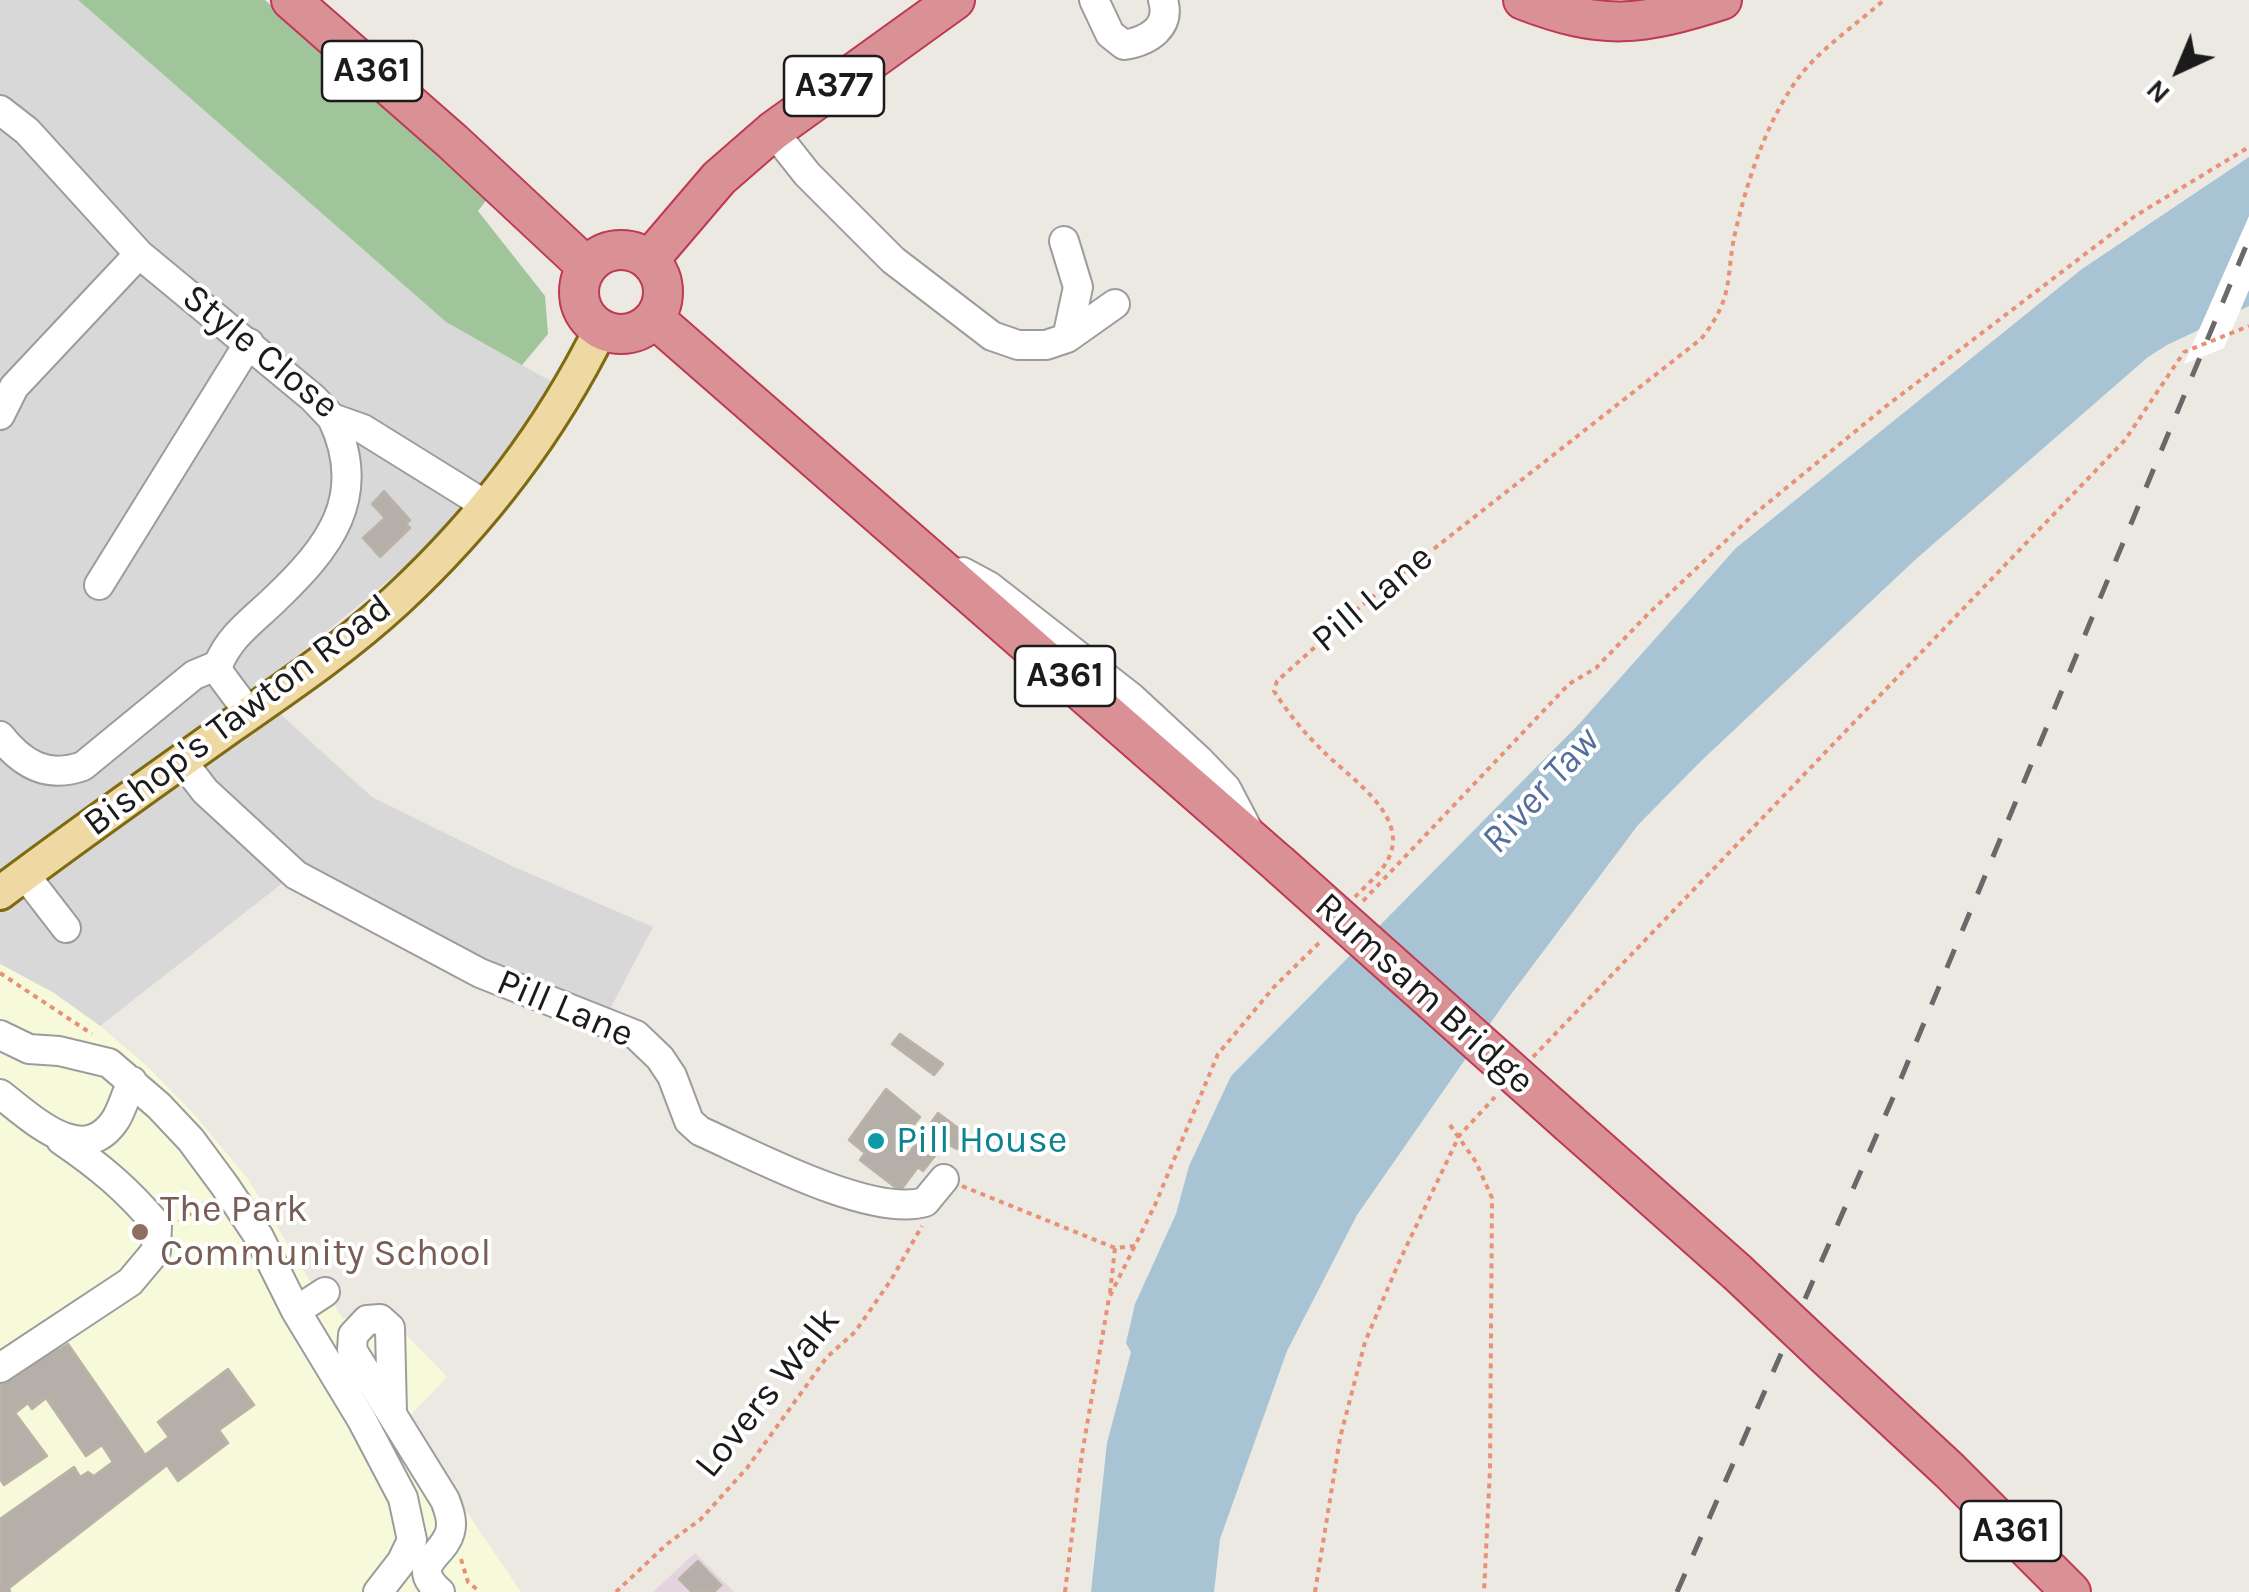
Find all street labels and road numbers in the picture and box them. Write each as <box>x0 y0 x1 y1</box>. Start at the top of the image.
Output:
road number: A361 <box>322 41 422 101</box>
road number: A377 <box>784 56 884 116</box>
street label: Style Close <box>172 275 348 429</box>
street label: Pill Lane <box>1303 535 1443 663</box>
street label: Bishop's Tawton Road <box>75 585 401 847</box>
road number: A361 <box>1015 646 1115 706</box>
street label: Rumsam Bridge <box>1305 884 1543 1104</box>
street label: Pill Lane <box>490 960 640 1058</box>
street label: Lovers Walk <box>686 1299 850 1487</box>
road number: A361 <box>1961 1501 2061 1561</box>

